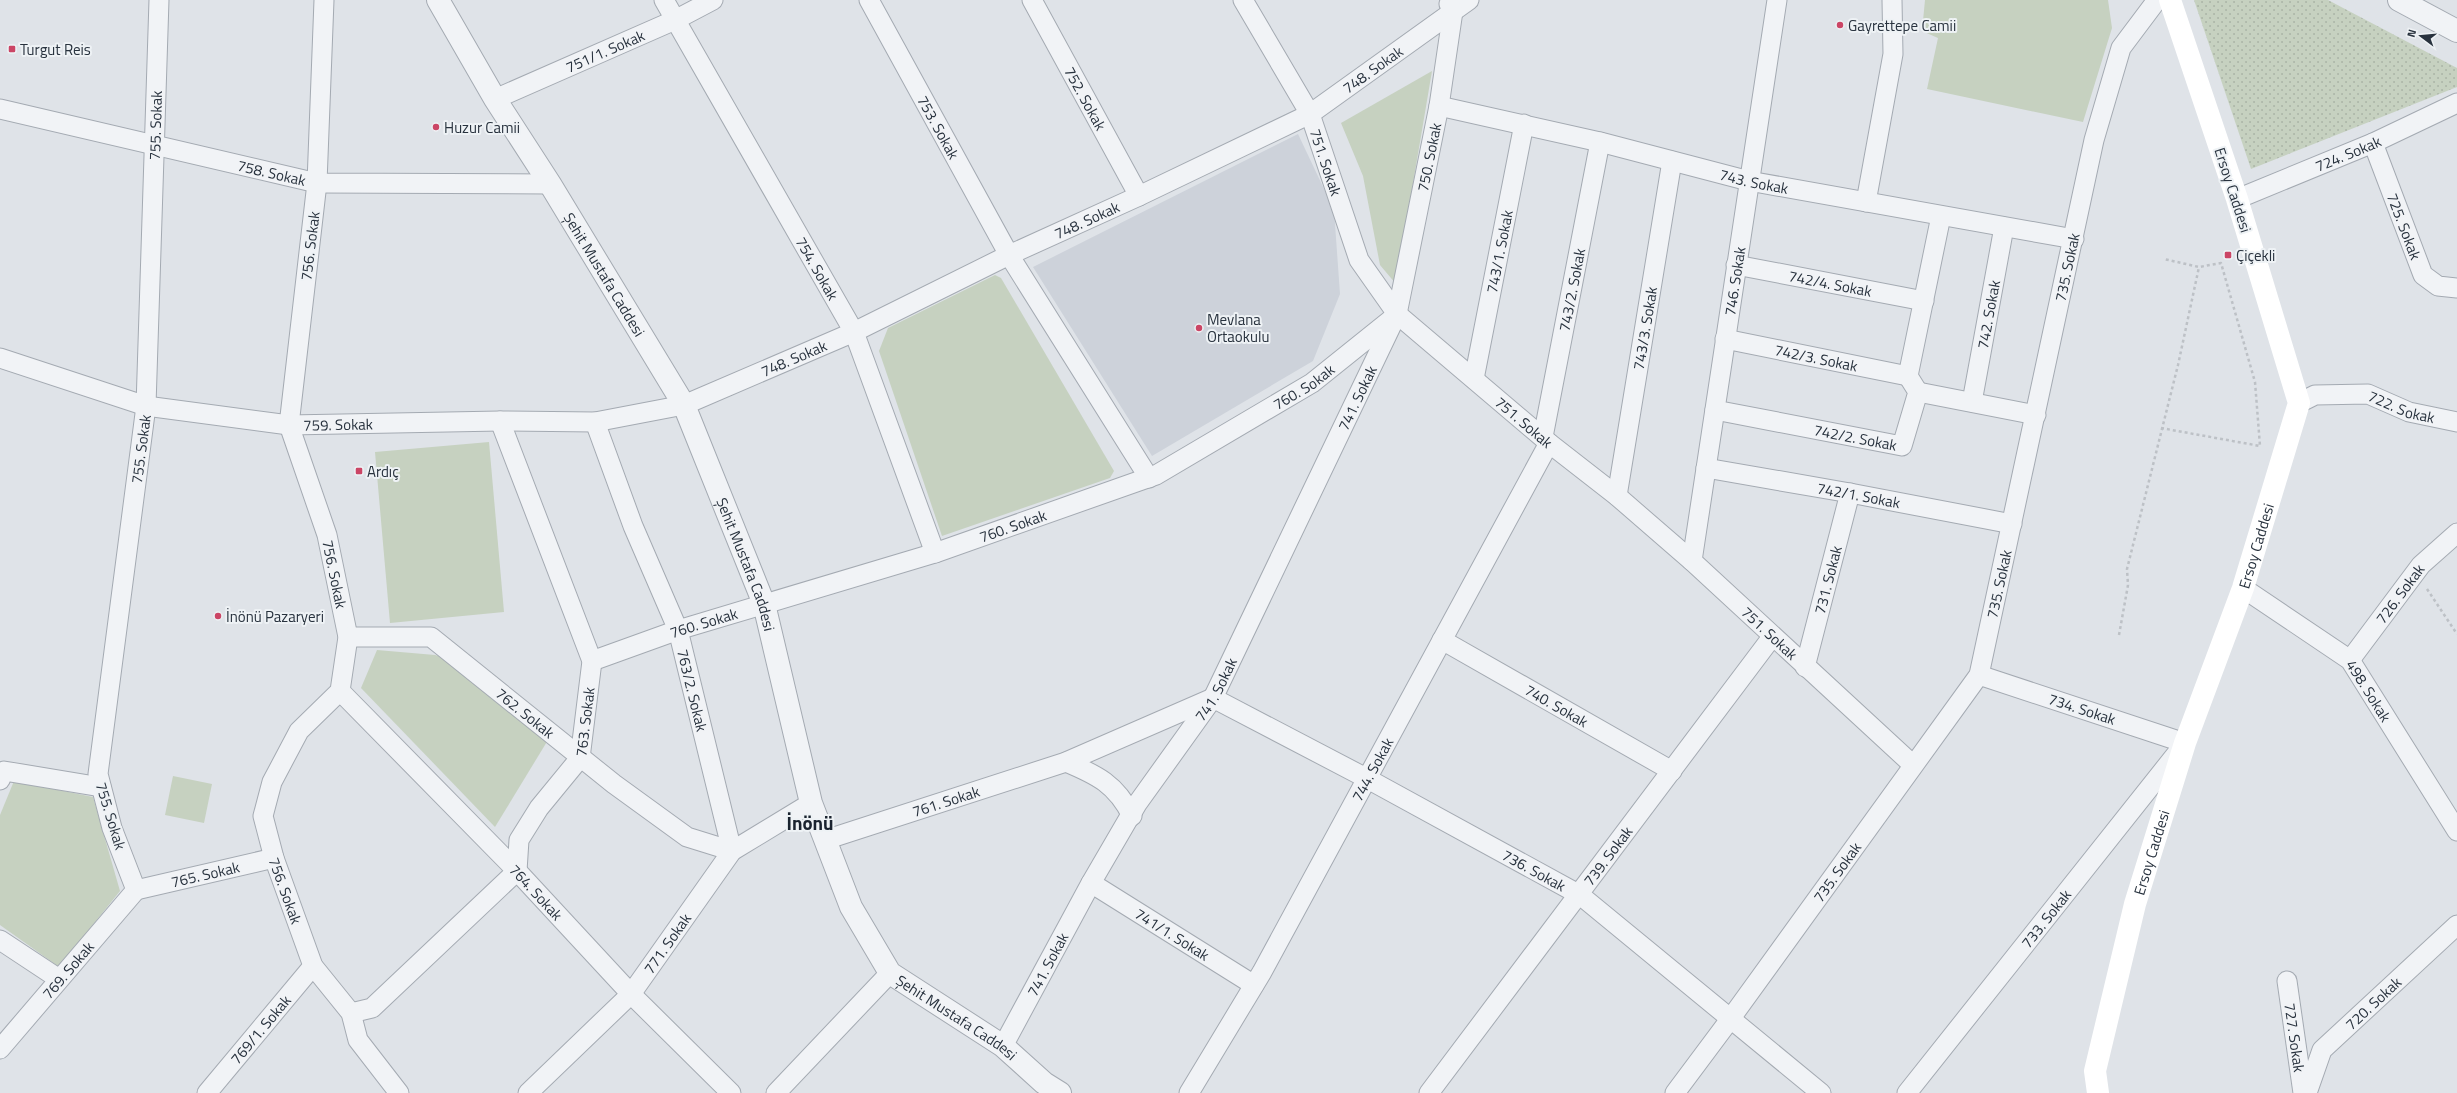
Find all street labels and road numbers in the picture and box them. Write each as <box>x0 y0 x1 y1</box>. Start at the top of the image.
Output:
street label: 751/1. Sokak <box>562 23 648 78</box>
street label: 748. Sokak <box>1337 40 1408 99</box>
street label: 752. Sokak <box>1059 62 1112 134</box>
street label: 755. Sokak <box>142 90 168 161</box>
street label: 753. Sokak <box>912 91 966 163</box>
street label: 750. Sokak <box>1411 121 1447 193</box>
street label: 751. Sokak <box>1304 125 1348 199</box>
street label: 724. Sokak <box>2311 129 2385 177</box>
street label: Ersoy Caddesi <box>2208 145 2258 235</box>
street label: 758. Sokak <box>235 153 308 192</box>
street label: 743. Sokak <box>1717 162 1790 199</box>
street label: 725. Sokak <box>2381 190 2428 263</box>
street label: 748. Sokak <box>1050 195 1123 245</box>
street label: Şehit Mustafa Caddesi <box>558 208 651 341</box>
street label: 743/1. Sokak <box>1480 208 1518 295</box>
street label: 756. Sokak <box>294 210 326 282</box>
street label: 735. Sokak <box>2048 231 2085 304</box>
street label: 754. Sokak <box>790 232 845 304</box>
street label: 746. Sokak <box>1718 245 1751 317</box>
street label: 743/2. Sokak <box>1552 246 1591 333</box>
street label: 742/4. Sokak <box>1787 264 1874 302</box>
street label: 742. Sokak <box>1970 278 2006 351</box>
street label: 743/3. Sokak <box>1626 285 1663 372</box>
street label: 748. Sokak <box>757 334 830 382</box>
street label: 742/3. Sokak <box>1773 338 1860 377</box>
street label: 760. Sokak <box>1268 358 1339 415</box>
street label: 741. Sokak <box>1331 361 1382 434</box>
street label: 722. Sokak <box>2365 384 2437 429</box>
street label: 751. Sokak <box>1490 391 1558 453</box>
street label: 759. Sokak <box>303 412 373 436</box>
street label: 755. Sokak <box>124 413 156 485</box>
street label: 742/2. Sokak <box>1812 418 1899 456</box>
street label: 742/1. Sokak <box>1815 476 1902 514</box>
street label: Şehit Mustafa Caddesi <box>711 494 781 633</box>
street label: Ersoy Caddesi <box>2232 500 2280 591</box>
street label: 760. Sokak <box>976 503 1049 548</box>
street label: 756. Sokak <box>317 538 353 611</box>
street label: 731. Sokak <box>1808 543 1847 616</box>
street label: 735. Sokak <box>1980 547 2017 620</box>
street label: 726. Sokak <box>2370 559 2430 628</box>
street label: 760. Sokak <box>666 601 740 644</box>
street label: 751. Sokak <box>1736 601 1803 665</box>
street label: 763/2. Sokak <box>672 647 714 734</box>
street label: 741. Sokak <box>1189 654 1242 726</box>
street label: 498. Sokak <box>2341 655 2397 726</box>
street label: 740. Sokak <box>1521 678 1593 733</box>
street label: 762. Sokak <box>491 682 560 744</box>
street label: 763. Sokak <box>569 686 600 758</box>
street label: 734. Sokak <box>2045 687 2119 731</box>
street label: 744. Sokak <box>1345 733 1399 805</box>
street label: 755. Sokak <box>90 779 132 853</box>
street label: 761. Sokak <box>909 779 983 823</box>
street label: Ersoy Caddesi <box>2127 807 2175 898</box>
street label: 739. Sokak <box>1577 821 1638 890</box>
street label: 735. Sokak <box>1807 837 1866 907</box>
street label: 736. Sokak <box>1498 843 1570 897</box>
street label: 756. Sokak <box>263 854 308 927</box>
street label: 765. Sokak <box>169 855 242 893</box>
street label: 764. Sokak <box>504 858 569 925</box>
street label: 733. Sokak <box>2015 884 2076 953</box>
street label: 741/1. Sokak <box>1131 902 1214 966</box>
street label: 771. Sokak <box>637 908 696 978</box>
street label: 741. Sokak <box>1021 928 1074 1000</box>
street label: 769. Sokak <box>36 936 99 1004</box>
street label: Şehit Mustafa Caddesi <box>892 968 1023 1065</box>
street label: 720. Sokak <box>2340 971 2406 1035</box>
street label: 769/1. Sokak <box>224 990 296 1069</box>
street label: 727. Sokak <box>2279 1001 2311 1074</box>

